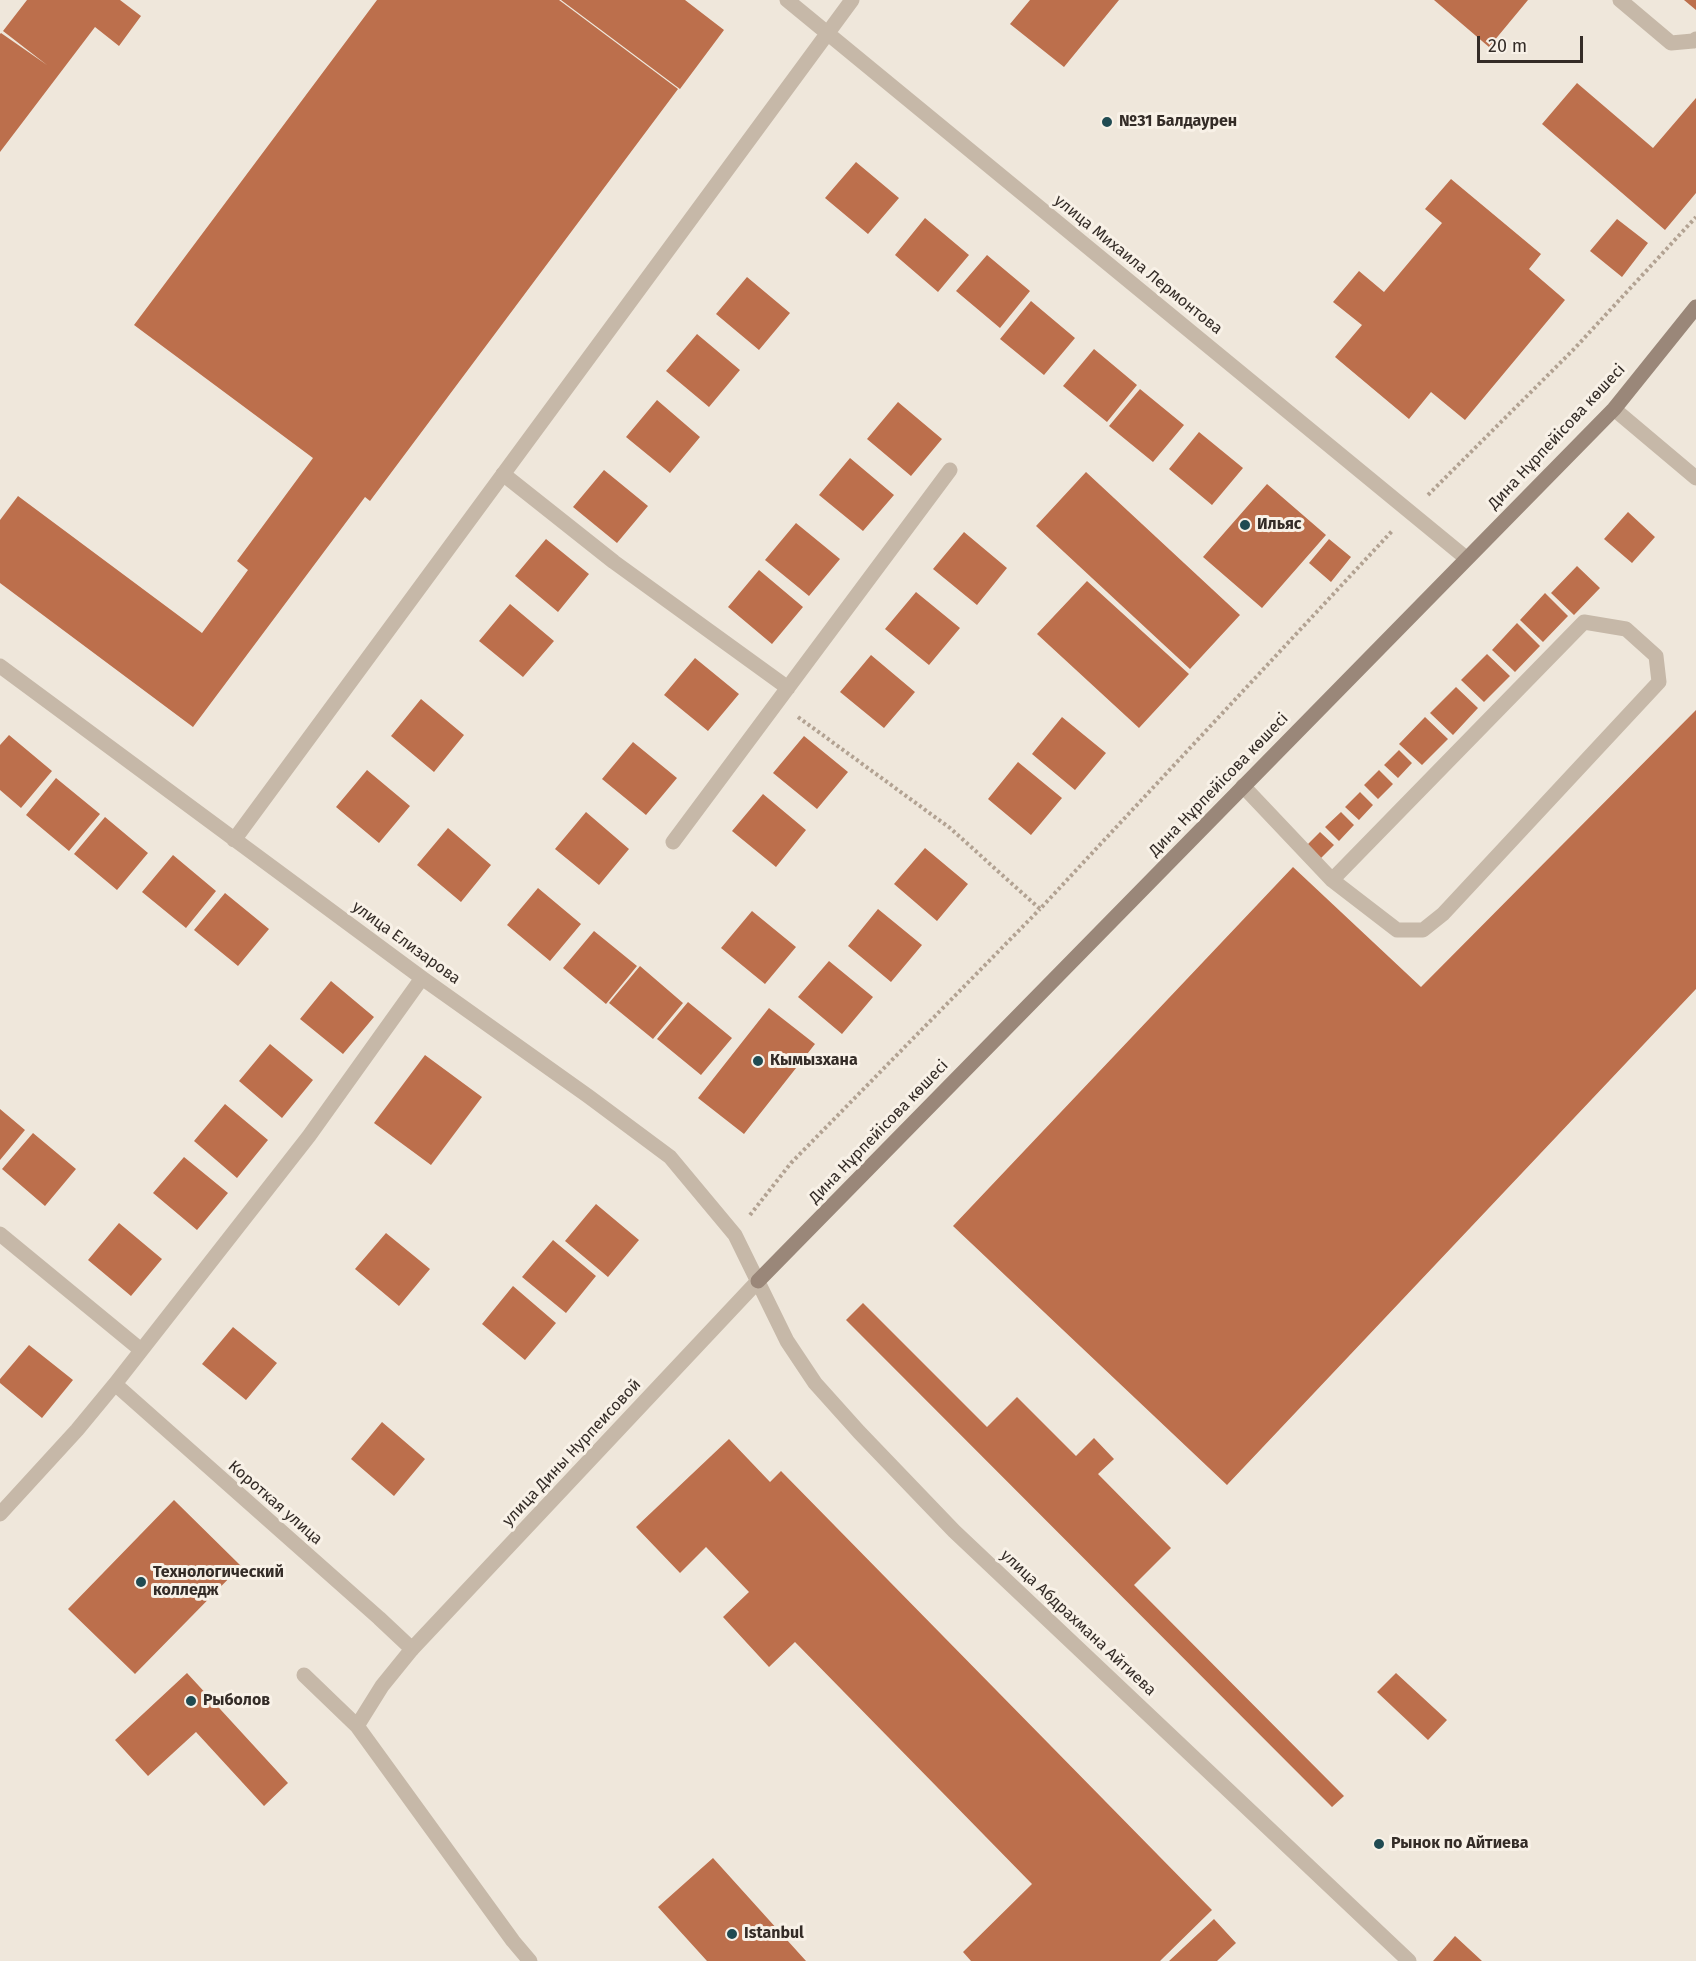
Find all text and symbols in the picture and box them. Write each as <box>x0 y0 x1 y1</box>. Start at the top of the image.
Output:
scale bar <box>1480 24 1586 62</box>
text: 20 m <box>1488 35 1527 57</box>
place label: №31 Балдаурен <box>1119 112 1237 132</box>
marker: №31 Балдаурен <box>1100 115 1114 129</box>
street label: улица Михаила Лермонтова <box>1050 191 1226 339</box>
street label: Дина Нұрпейісова көшесі <box>1485 360 1629 514</box>
place label: Ильяс <box>1257 515 1302 535</box>
marker: Ильяс <box>1238 518 1252 532</box>
street label: Дина Нұрпейісова көшесі <box>1145 709 1293 861</box>
street label: улица Елизарова <box>348 897 464 989</box>
place label: Кымызхана <box>770 1051 858 1071</box>
marker: Кымызхана <box>751 1054 765 1068</box>
street label: Дина Нұрпейісова көшесі <box>805 1056 953 1208</box>
street label: улица Дины Нурпеисовой <box>499 1375 645 1531</box>
street label: Короткая улица <box>224 1457 326 1549</box>
street label: улица Абдрахмана Айтиева <box>996 1546 1160 1700</box>
place label: Технологический колледж <box>153 1563 284 1601</box>
marker: Технологический колледж <box>134 1575 148 1589</box>
place label: Рыболов <box>203 1691 270 1711</box>
marker: Рыболов <box>184 1694 198 1708</box>
place label: Рынок по Айтиева <box>1391 1834 1528 1854</box>
marker: Рынок по Айтиева <box>1372 1837 1386 1851</box>
place label: Istanbul <box>744 1924 804 1944</box>
marker: Istanbul <box>725 1927 739 1941</box>

